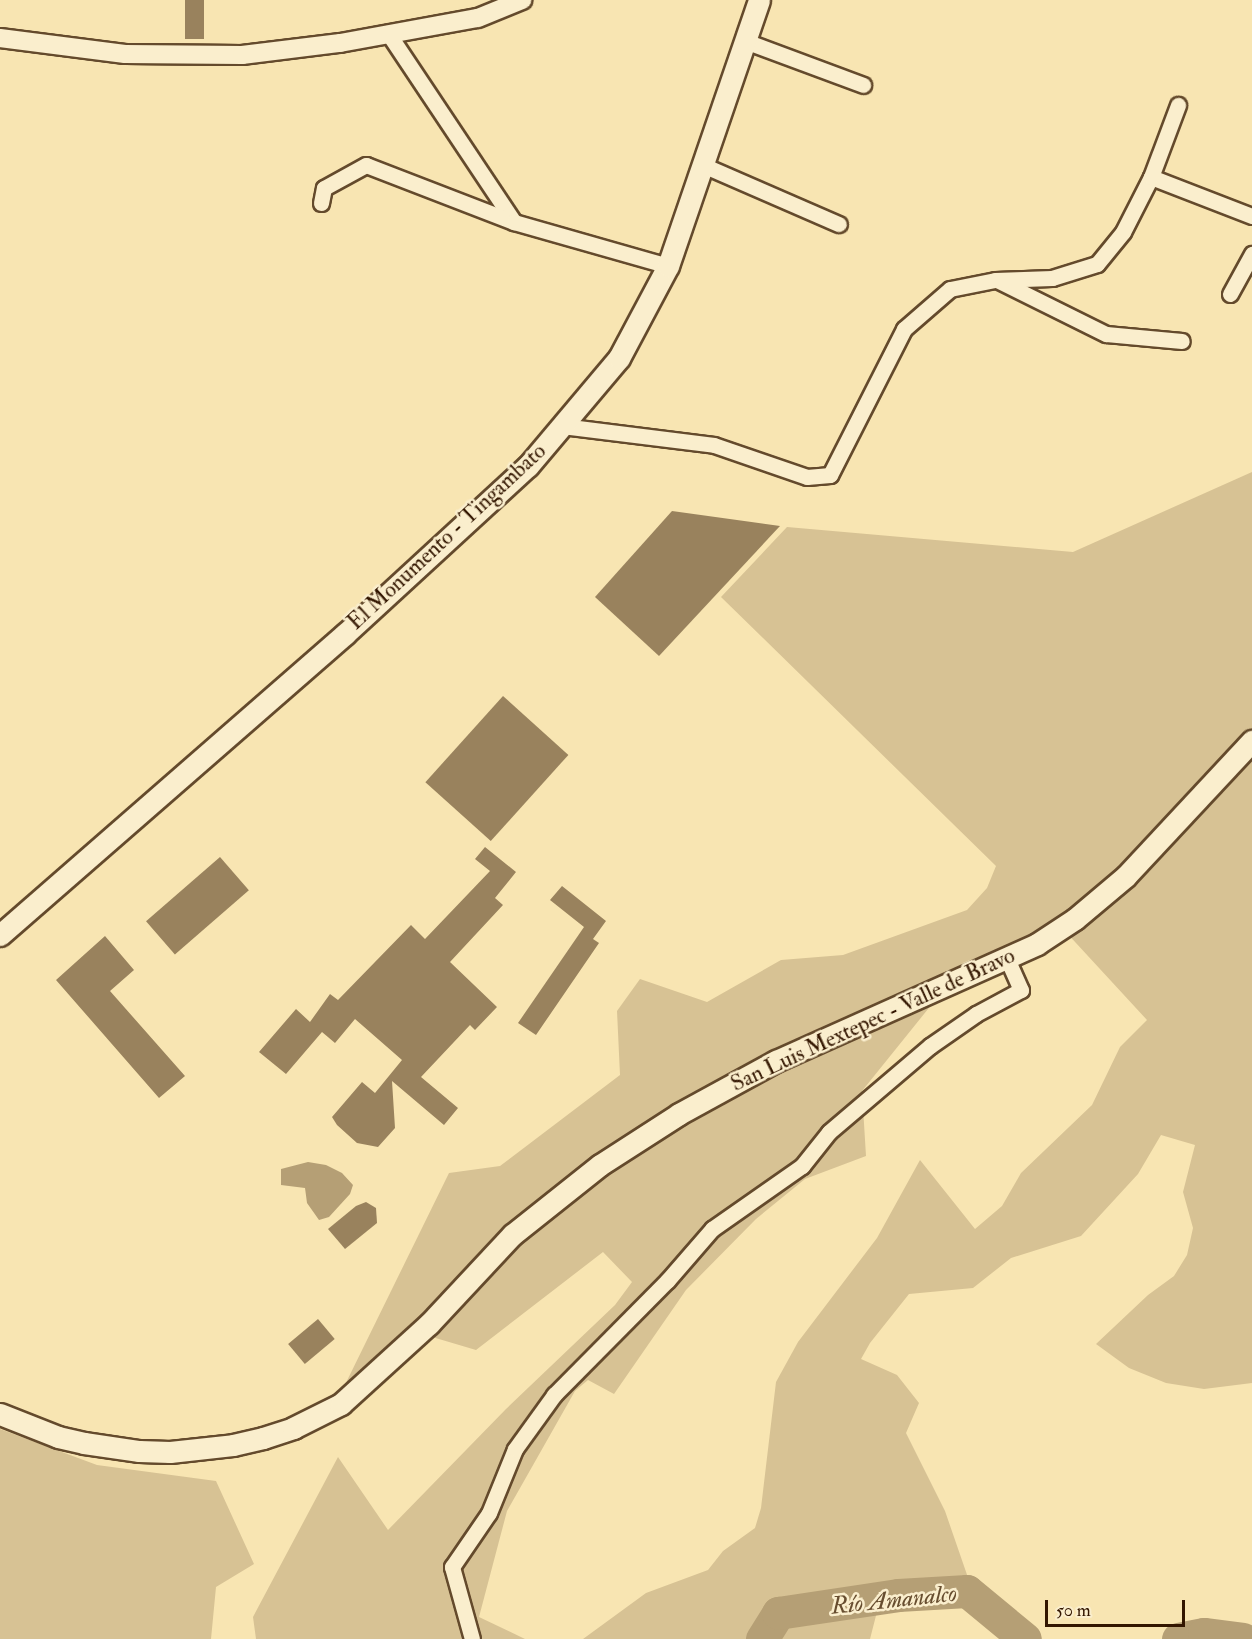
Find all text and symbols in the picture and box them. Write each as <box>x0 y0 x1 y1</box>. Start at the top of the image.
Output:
street label: El Monumento - Tingambato <box>342 438 552 636</box>
street label: San Luis Mextepec - Valle de Bravo <box>727 943 1019 1097</box>
water label: Río Amanalco <box>830 1579 958 1621</box>
scale bar <box>1048 1588 1188 1626</box>
text: 50 m <box>1056 1599 1091 1622</box>

